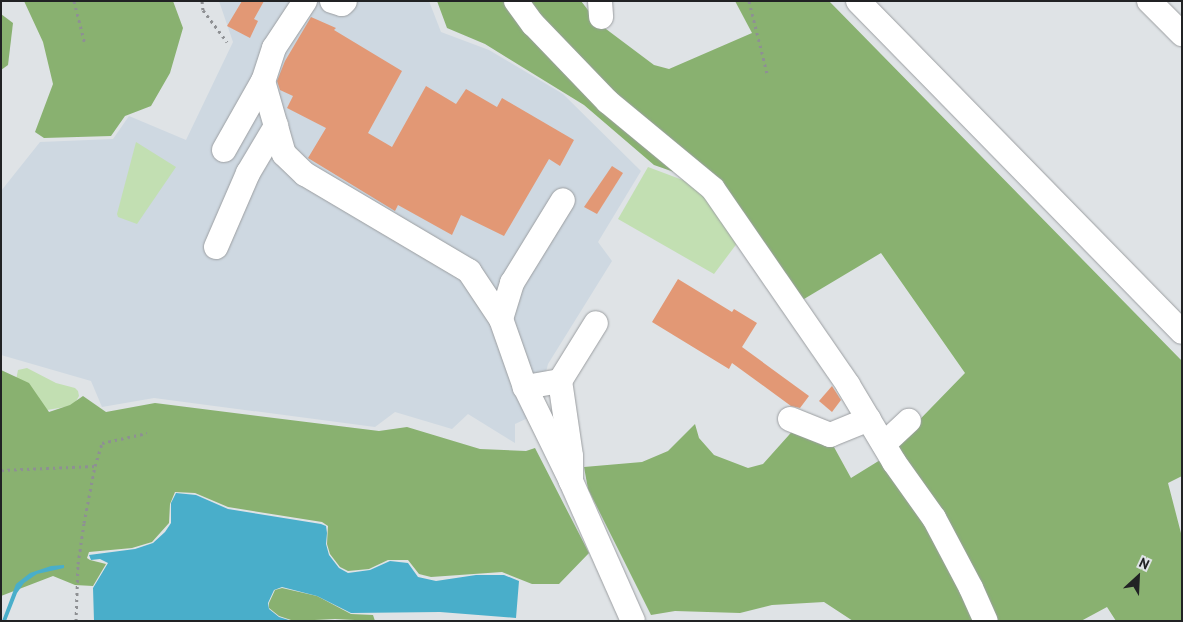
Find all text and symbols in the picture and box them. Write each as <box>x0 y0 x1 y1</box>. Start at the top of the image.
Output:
north arrow <box>1113 552 1163 602</box>
text: N <box>1136 553 1152 574</box>

